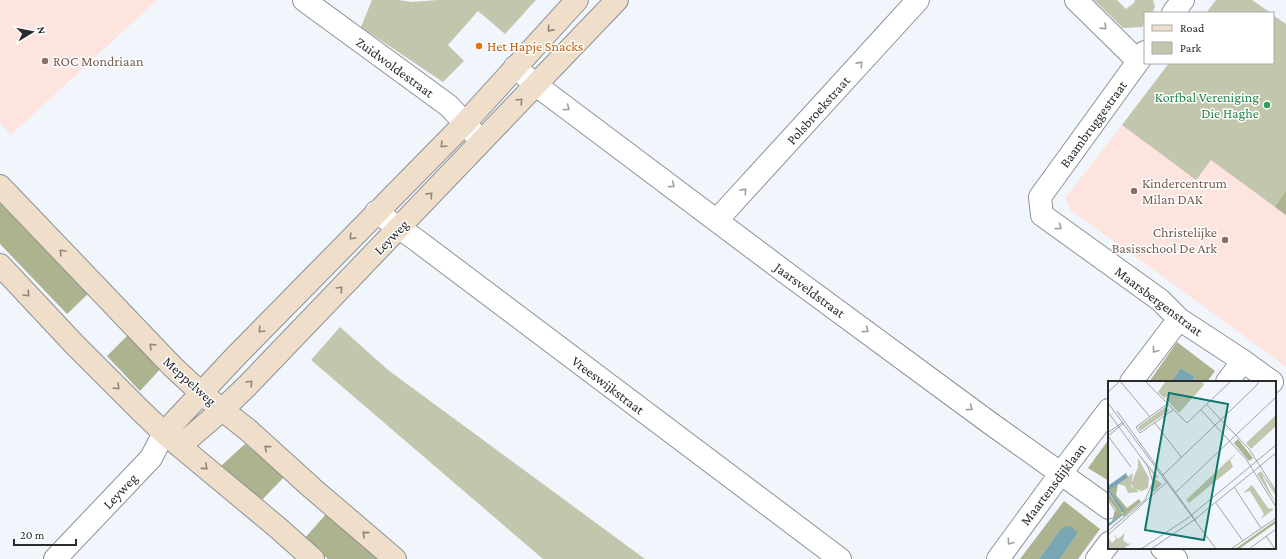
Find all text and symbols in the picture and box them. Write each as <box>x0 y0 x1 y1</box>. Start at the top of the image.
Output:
north arrow <box>12 12 52 52</box>
legend <box>1144 12 1274 64</box>
text: Road <box>1180 21 1205 35</box>
one-way arrow <box>1099 22 1107 30</box>
one-way arrow <box>548 24 555 32</box>
text: N <box>35 26 48 35</box>
street label: Zuidwoldestraat <box>353 33 437 101</box>
place label: Het Hapje Snacks <box>487 38 583 55</box>
marker: Het Hapje Snacks <box>474 41 484 51</box>
text: Park <box>1180 41 1202 55</box>
place label: ROC Mondriaan <box>53 53 144 69</box>
marker: ROC Mondriaan <box>40 56 50 66</box>
one-way arrow <box>855 61 862 69</box>
street label: Polsbroekstraat <box>783 72 853 148</box>
street label: Baambruggestraat <box>1056 77 1130 171</box>
place label: Korfbal Vereniging Die Haghe <box>1155 89 1259 121</box>
one-way arrow <box>515 98 523 106</box>
marker: Korfbal Vereniging Die Haghe <box>1262 100 1272 110</box>
one-way arrow <box>563 103 570 110</box>
one-way arrow <box>440 140 448 148</box>
place label: Kindercentrum Milan DAK <box>1142 175 1227 207</box>
one-way arrow <box>667 181 674 188</box>
marker: Kindercentrum Milan DAK <box>1129 186 1139 196</box>
one-way arrow <box>739 188 746 196</box>
one-way arrow <box>426 192 433 200</box>
street label: Leyweg <box>370 216 412 258</box>
one-way arrow <box>1054 222 1061 229</box>
place label: Christelijke Basisschool De Ark <box>1112 224 1217 256</box>
one-way arrow <box>349 232 356 240</box>
marker: Christelijke Basisschool De Ark <box>1220 235 1230 245</box>
one-way arrow <box>60 249 67 257</box>
street label: Jaarsveldstraat <box>770 258 849 321</box>
street label: Maarsbergenstraat <box>1112 263 1206 339</box>
one-way arrow <box>336 286 343 294</box>
one-way arrow <box>22 289 30 297</box>
one-way arrow <box>259 326 266 333</box>
one-way arrow <box>861 326 868 333</box>
one-way arrow <box>149 343 157 351</box>
one-way arrow <box>1153 346 1160 353</box>
street label: Meppelweg <box>160 353 220 409</box>
street label: Vreeswijkstraat <box>568 353 648 418</box>
one-way arrow <box>245 380 253 388</box>
inset map <box>1108 381 1276 549</box>
one-way arrow <box>112 382 120 390</box>
one-way arrow <box>966 403 973 410</box>
street label: Maartensdijklaan <box>1017 439 1090 529</box>
one-way arrow <box>265 446 272 453</box>
one-way arrow <box>201 462 208 469</box>
street label: Leyweg <box>100 470 141 512</box>
scale bar <box>14 521 76 547</box>
text: 20 m <box>20 528 45 542</box>
one-way arrow <box>362 531 370 538</box>
one-way arrow <box>1008 538 1015 545</box>

